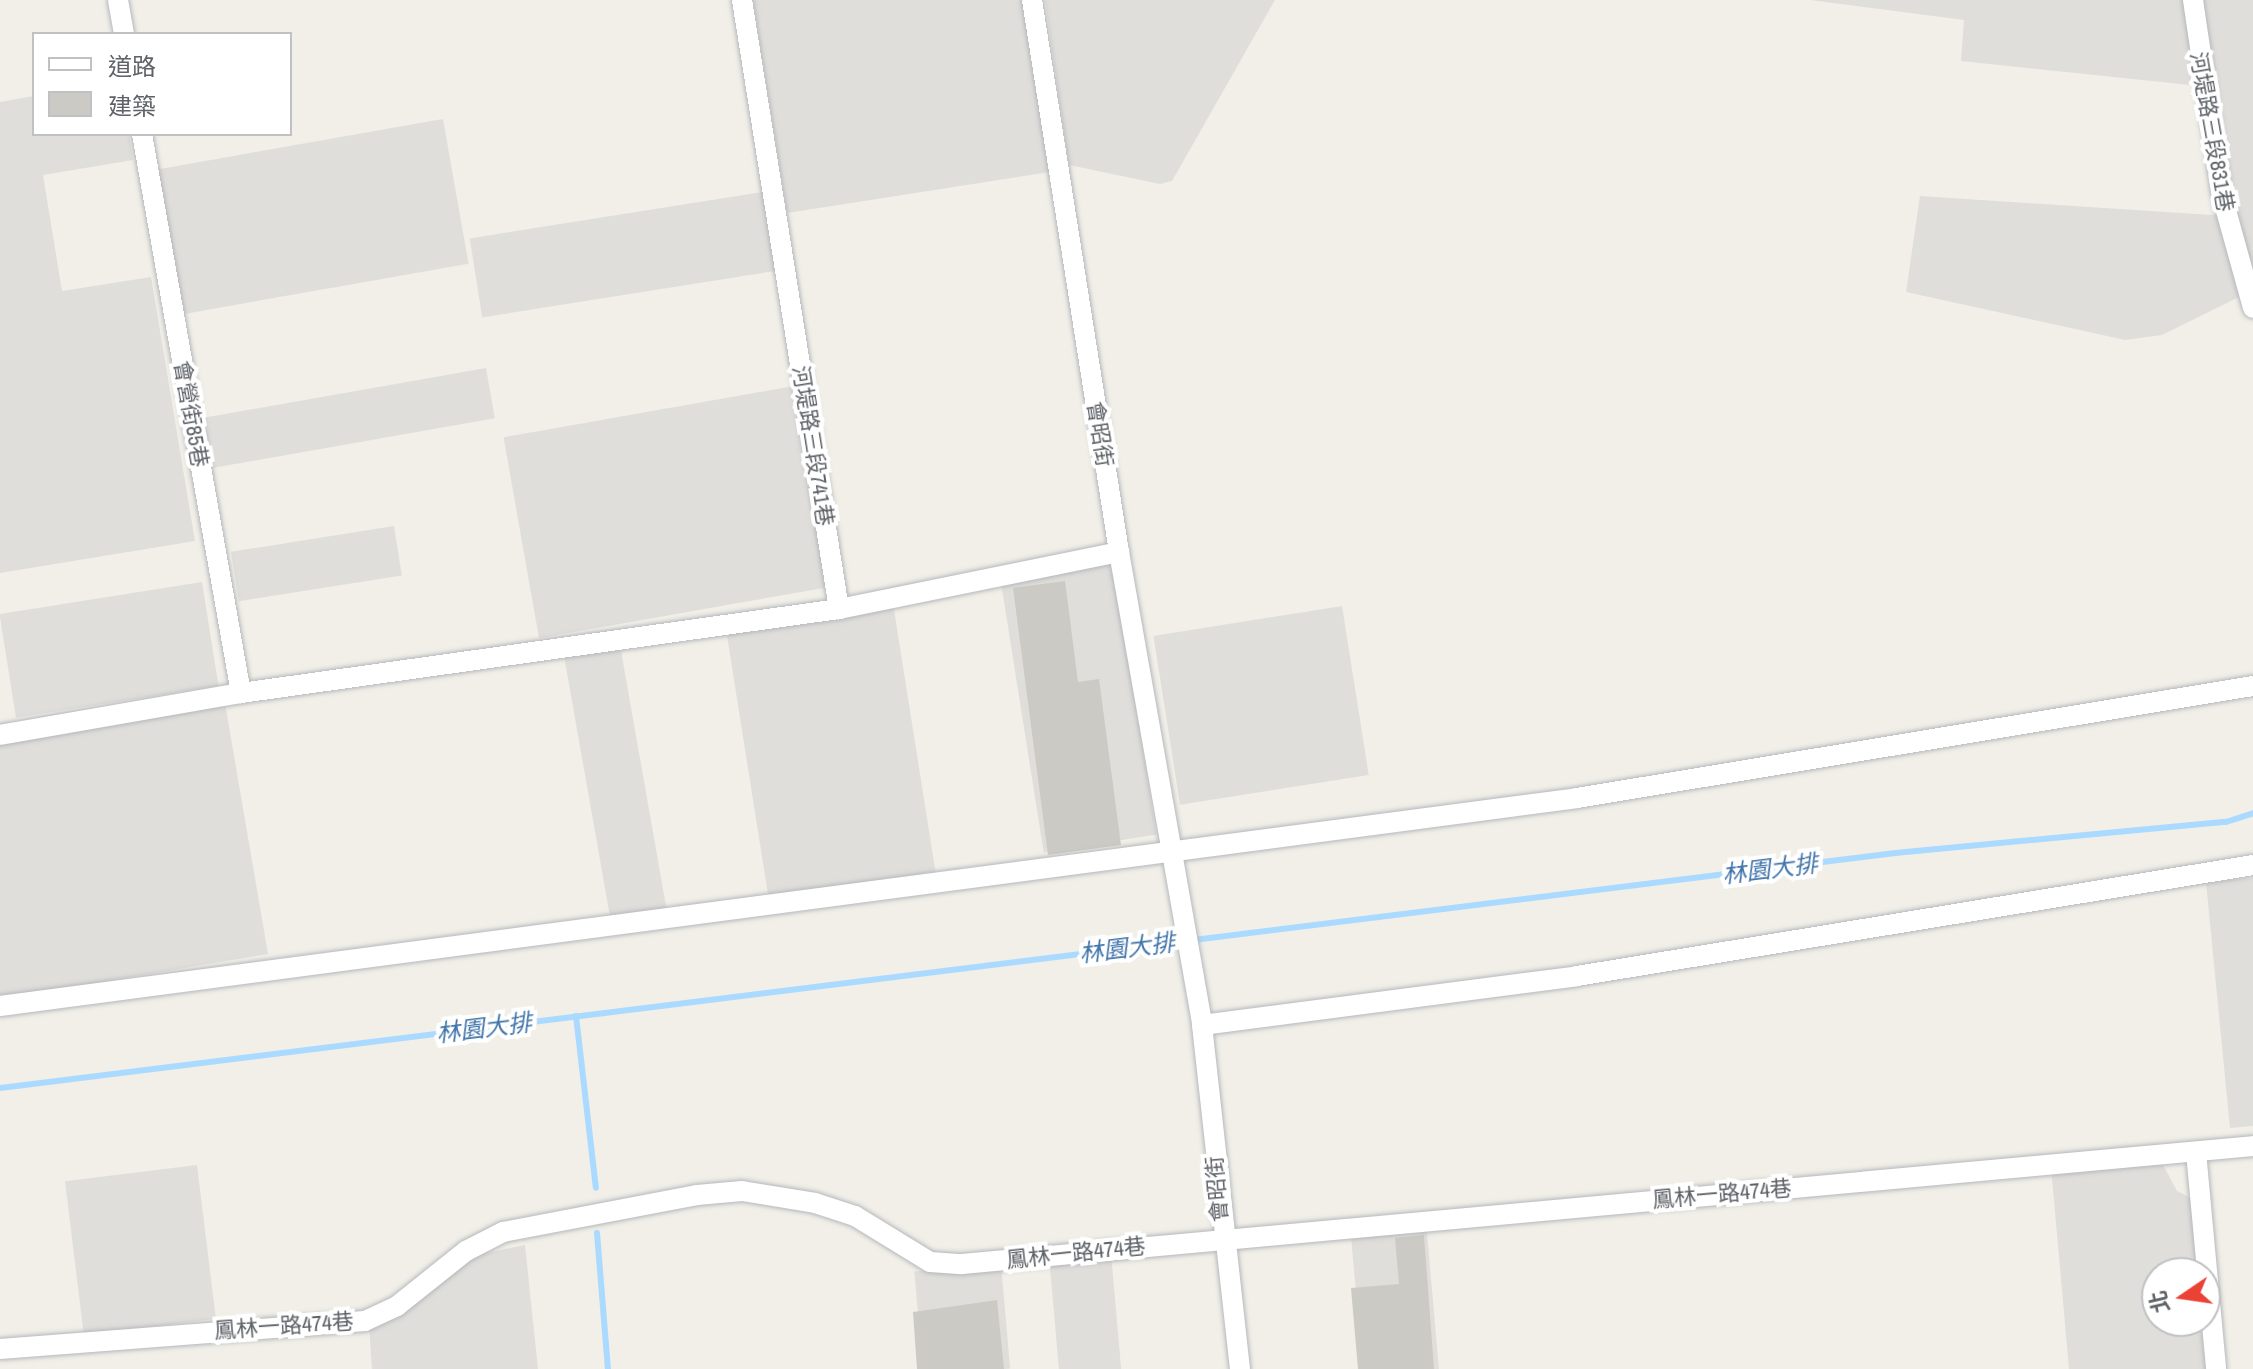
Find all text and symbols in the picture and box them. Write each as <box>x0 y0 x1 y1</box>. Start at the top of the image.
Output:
legend <box>32 32 292 136</box>
text: 道路 <box>108 50 156 82</box>
street label: 河堤路三段831巷 <box>2185 50 2239 214</box>
text: 建築 <box>108 90 156 122</box>
street label: 會營街85巷 <box>169 358 213 470</box>
street label: 河堤路三段741巷 <box>787 364 839 528</box>
street label: 會昭街 <box>1082 399 1118 469</box>
water label: 林園大排 <box>1721 849 1819 889</box>
water label: 林園大排 <box>1078 928 1176 968</box>
water label: 林園大排 <box>435 1008 533 1048</box>
street label: 會昭街 <box>1201 1155 1233 1223</box>
street label: 鳳林一路474巷 <box>1651 1175 1793 1213</box>
street label: 鳳林一路474巷 <box>1005 1233 1147 1273</box>
north arrow <box>2141 1257 2221 1337</box>
text: 北 <box>2142 1288 2177 1316</box>
street label: 鳳林一路474巷 <box>213 1308 355 1344</box>

